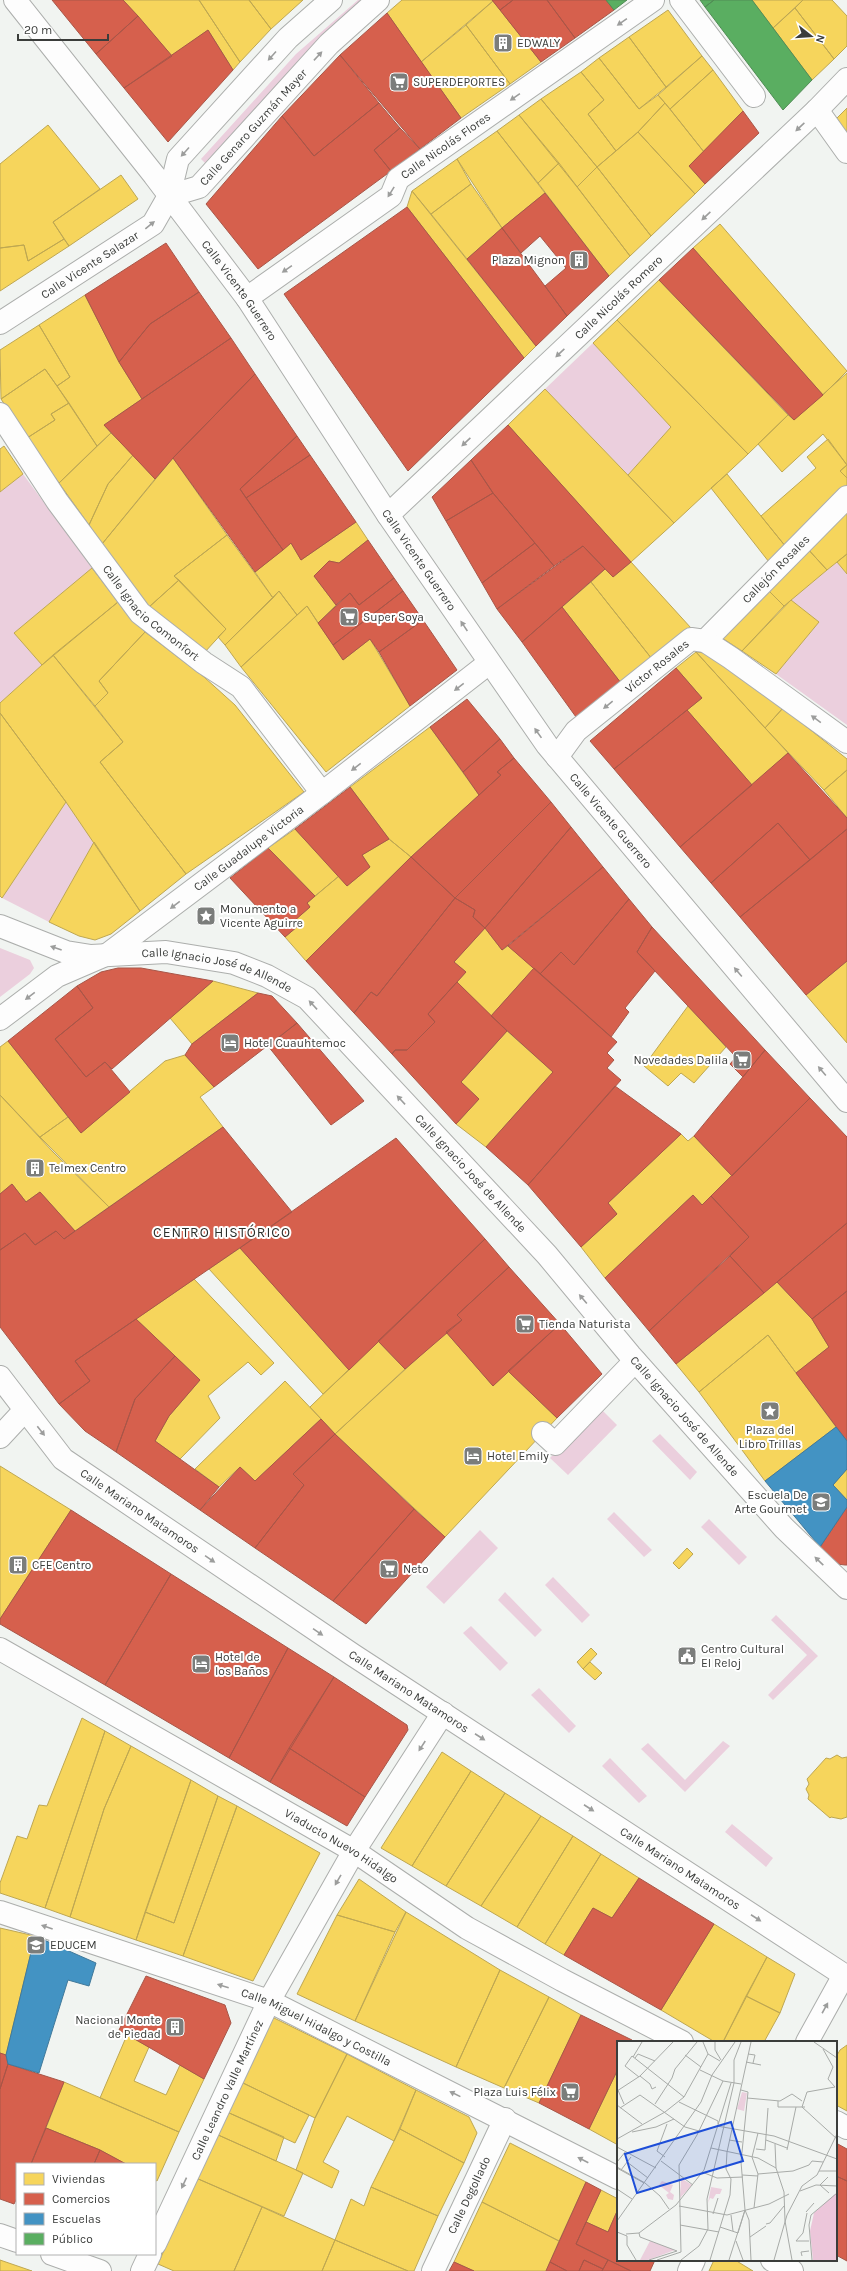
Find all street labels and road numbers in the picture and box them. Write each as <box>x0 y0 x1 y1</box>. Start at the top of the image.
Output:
street label: Calle Genaro Guzmán Mayer <box>197 66 310 189</box>
street label: Calle Nicolás Flores <box>398 109 493 182</box>
street label: Calle Vicente Salazar <box>38 228 142 302</box>
street label: Calle Vicente Guerrero <box>199 237 280 343</box>
street label: Calle Nicolás Romero <box>572 253 665 342</box>
street label: Calle Vicente Guerrero <box>379 507 459 613</box>
street label: Callejón Rosales <box>739 532 813 606</box>
street label: Calle Ignacio Comonfort <box>100 562 202 664</box>
street label: Víctor Rosales <box>622 636 692 696</box>
street label: Calle Vicente Guerrero <box>567 770 655 871</box>
street label: Calle Guadalupe Victoria <box>191 802 306 894</box>
street label: Calle Ignacio José de Allende <box>141 945 294 995</box>
street label: Calle Ignacio José de Allende <box>412 1111 529 1235</box>
street label: Calle Ignacio José de Allende <box>627 1353 742 1479</box>
street label: Calle Mariano Matamoros <box>78 1466 202 1556</box>
street label: Calle Mariano Matamoros <box>346 1647 472 1736</box>
street label: Viaducto Nuevo Hidalgo <box>282 1806 401 1886</box>
street label: Calle Mariano Matamoros <box>617 1824 743 1913</box>
street label: Calle Miguel Hidalgo y Costilla <box>239 1985 394 2069</box>
street label: Calle Leandro Valle Martínez <box>188 2017 266 2163</box>
street label: Calle Degollado <box>445 2154 493 2236</box>

